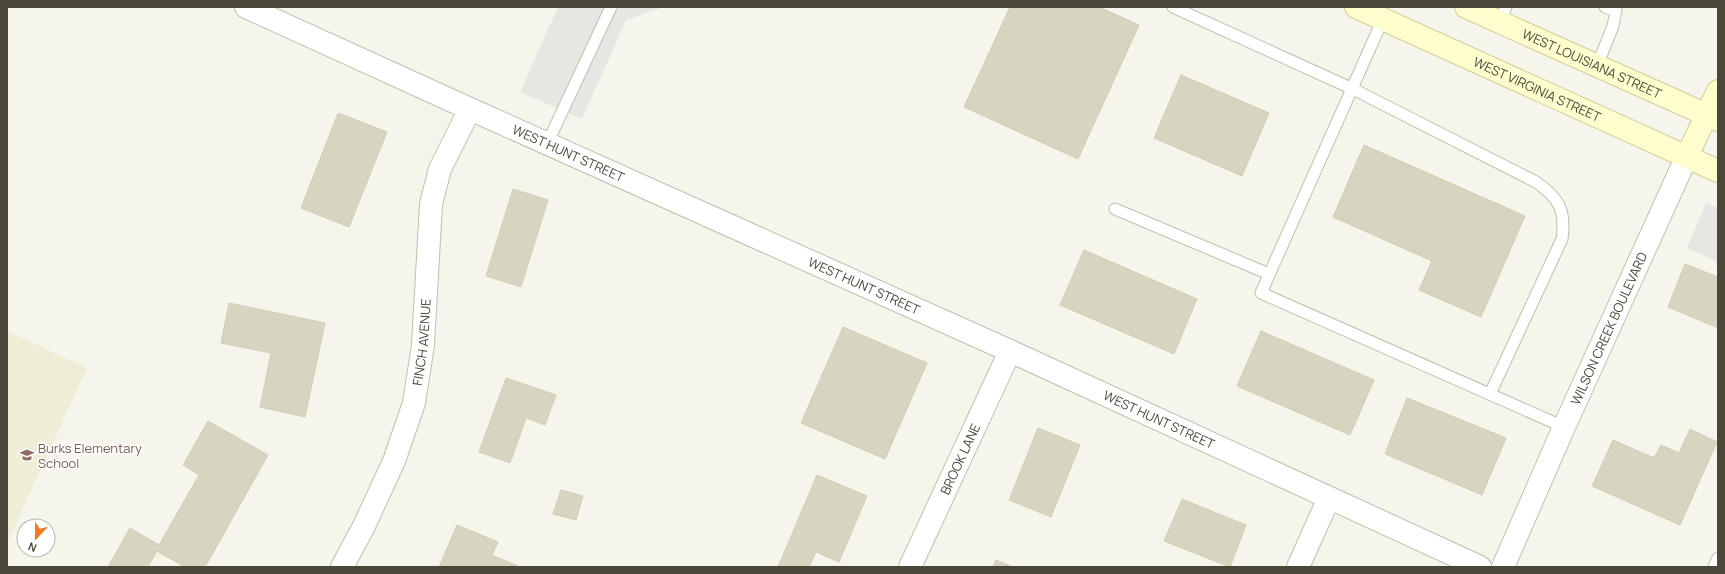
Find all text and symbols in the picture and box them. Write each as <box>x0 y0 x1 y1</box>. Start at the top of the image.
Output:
street label: WEST LOUISIANA STREET <box>1519 24 1665 103</box>
street label: WEST VIRGINIA STREET <box>1471 52 1604 126</box>
street label: WEST HUNT STREET <box>510 120 627 186</box>
street label: WILSON CREEK BOULEVARD <box>1566 249 1651 408</box>
street label: WEST HUNT STREET <box>805 253 923 319</box>
street label: FINCH AVENUE <box>408 298 435 387</box>
street label: WEST HUNT STREET <box>1100 386 1218 453</box>
street label: BROOK LANE <box>936 421 984 497</box>
place label: Burks Elementary School <box>38 439 142 472</box>
school or university icon: Burks Elementary School <box>19 447 35 463</box>
north arrow <box>16 518 56 558</box>
text: N <box>26 539 39 556</box>

